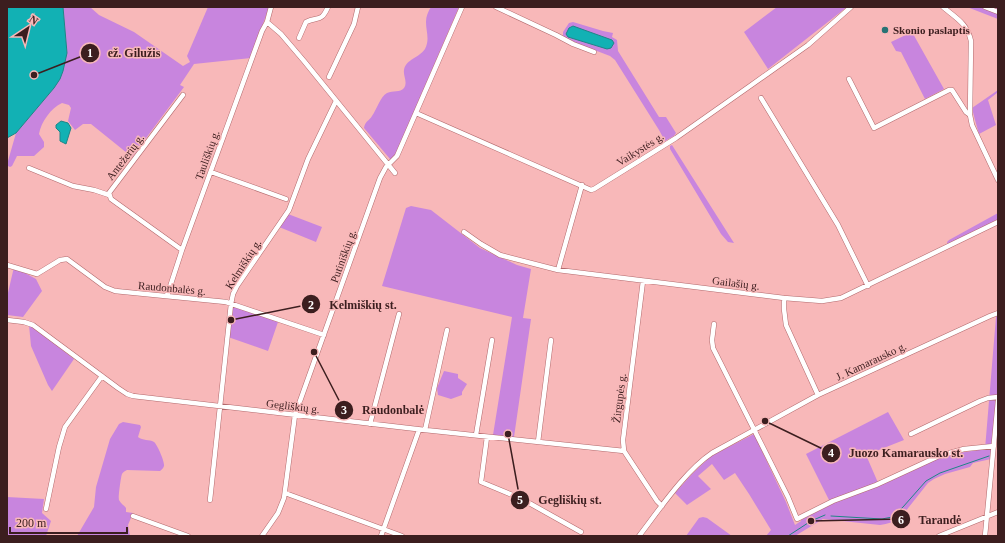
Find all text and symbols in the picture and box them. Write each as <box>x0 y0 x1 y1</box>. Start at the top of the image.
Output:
north arrow <box>8 8 48 48</box>
text: N <box>27 13 40 27</box>
place label: Skonio paslaptis <box>893 24 970 36</box>
marker: Skonio paslaptis <box>880 25 890 35</box>
callout: ež. Gilužis <box>80 41 168 65</box>
text: 1 <box>87 46 93 60</box>
text: ež. Gilužis <box>108 46 161 60</box>
street label: Tauliškių g. <box>193 128 222 181</box>
street label: Vaikystės g. <box>614 130 666 168</box>
street label: Antežerių g. <box>104 131 146 182</box>
street label: Putiniškių g. <box>328 228 358 284</box>
street label: Kelmiškių g. <box>222 237 264 291</box>
street label: Gailašių g. <box>712 274 761 292</box>
street label: Raudonbalės g. <box>138 279 207 297</box>
callout: Kelmiškių st. <box>301 292 404 316</box>
text: 2 <box>308 298 314 312</box>
text: Kelmiškių st. <box>329 298 397 312</box>
street label: J. Kamarausko g. <box>834 339 908 383</box>
street label: Žirgupės g. <box>610 372 628 423</box>
street label: Gegliškių g. <box>266 397 321 415</box>
callout: Raudonbalė <box>334 398 432 422</box>
text: 3 <box>341 403 347 417</box>
text: Raudonbalė <box>362 403 425 417</box>
callout: Juozo Kamarausko st. <box>821 441 972 465</box>
text: 4 <box>828 446 834 460</box>
text: Juozo Kamarausko st. <box>849 446 963 460</box>
callout: Gegliškių st. <box>510 488 610 512</box>
text: 5 <box>517 493 523 507</box>
text: Gegliškių st. <box>538 493 602 507</box>
callout: Tarandė <box>891 507 970 531</box>
scale bar <box>10 509 127 535</box>
text: 6 <box>898 513 904 527</box>
text: Tarandė <box>919 513 962 527</box>
text: 200 m <box>16 516 47 530</box>

